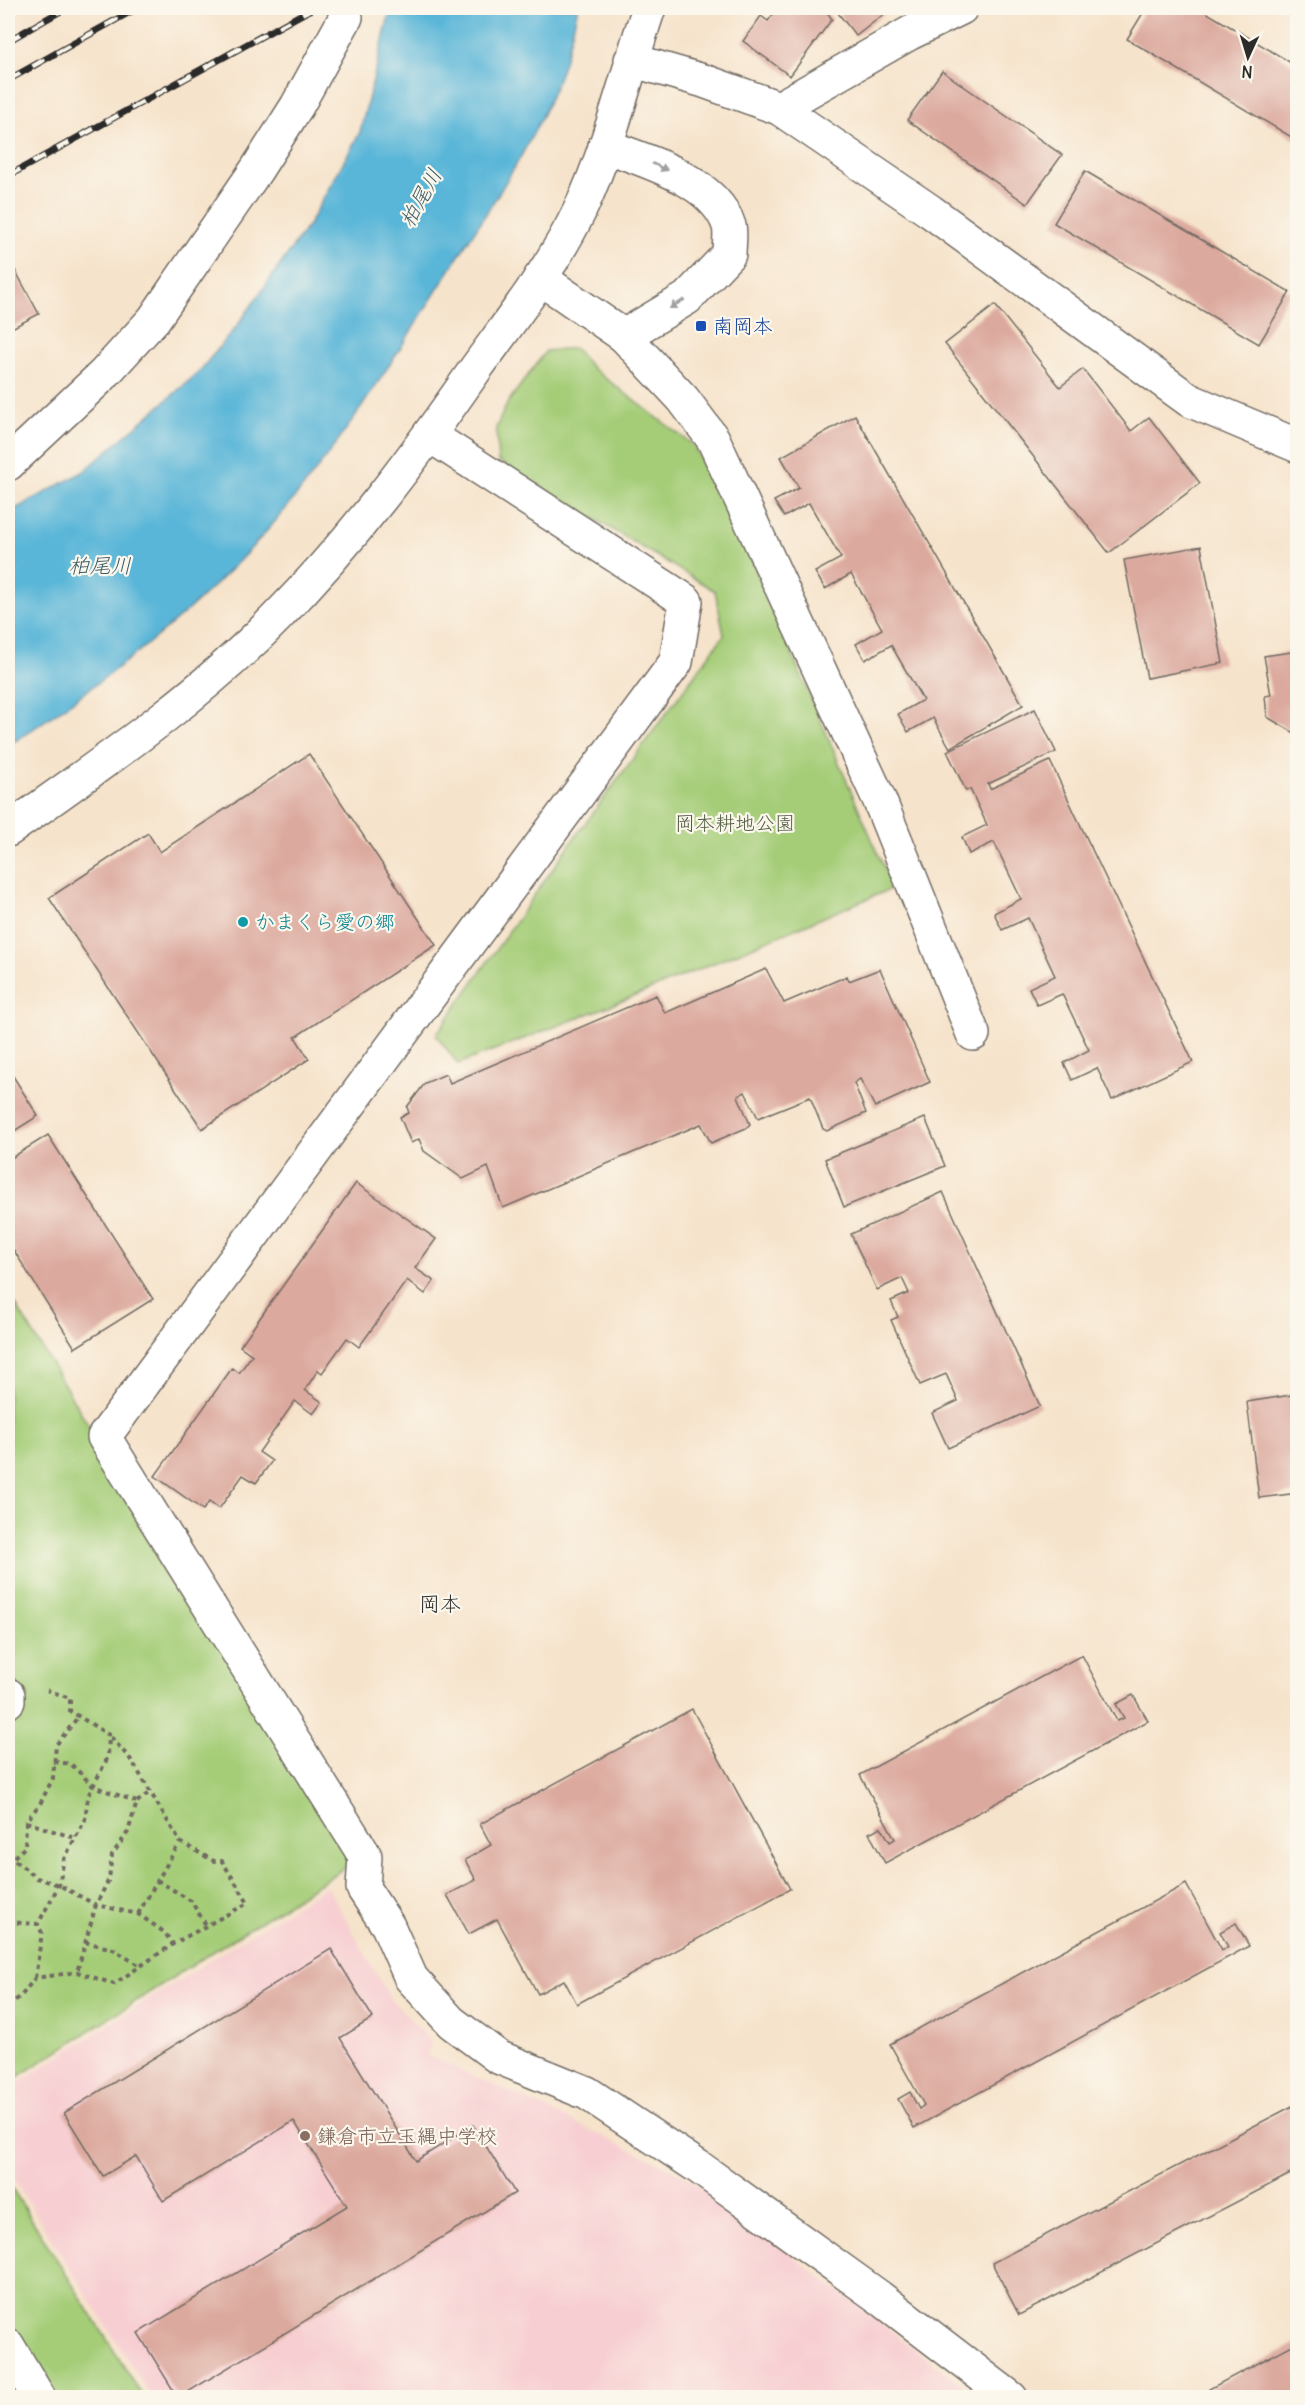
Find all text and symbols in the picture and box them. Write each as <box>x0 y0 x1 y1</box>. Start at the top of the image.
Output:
north arrow <box>1218 27 1278 87</box>
text: N <box>1241 62 1253 82</box>
one-way arrow <box>651 162 668 171</box>
water label: 柏尾川 <box>393 164 448 232</box>
one-way arrow <box>669 299 685 310</box>
place label: 南岡本 <box>713 313 773 338</box>
marker: 南岡本 <box>694 319 708 333</box>
water label: 柏尾川 <box>69 552 132 579</box>
park label: 岡本耕地公園 <box>675 810 795 835</box>
place label: かまくら愛の郷 <box>255 909 395 934</box>
marker: かまくら愛の郷 <box>236 915 250 929</box>
district label: 岡本 <box>419 1590 461 1617</box>
place label: 鎌倉市立玉縄中学校 <box>317 2123 497 2148</box>
marker: 鎌倉市立玉縄中学校 <box>298 2129 312 2143</box>

